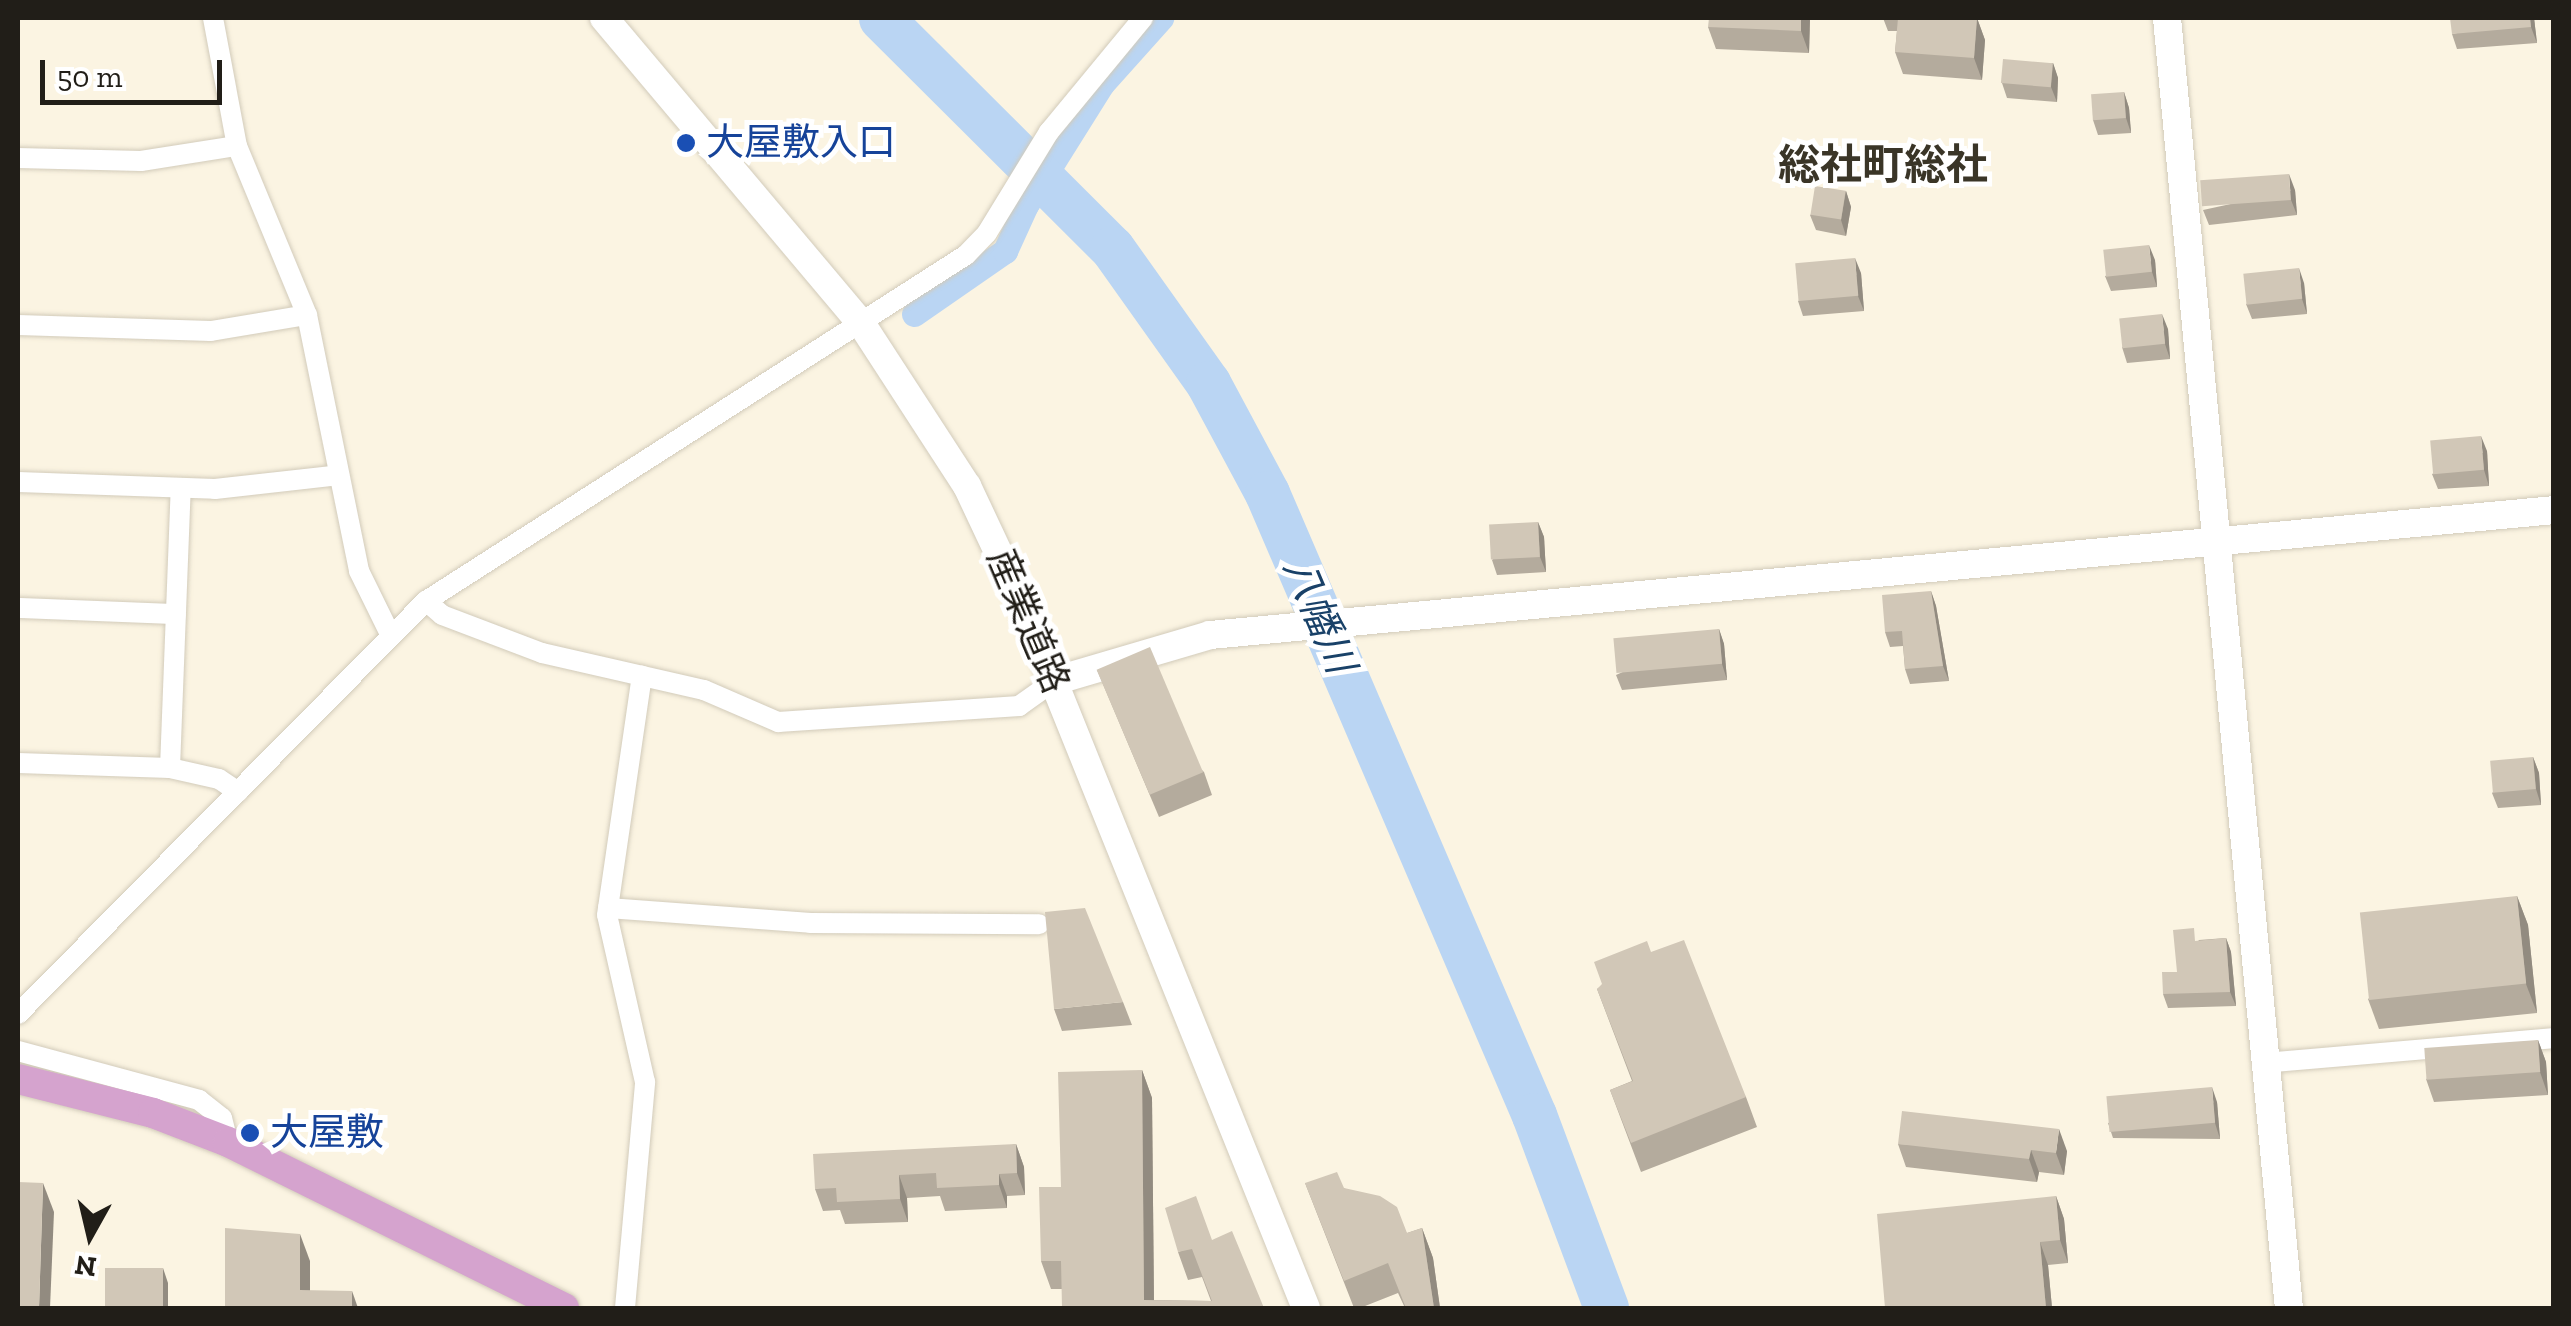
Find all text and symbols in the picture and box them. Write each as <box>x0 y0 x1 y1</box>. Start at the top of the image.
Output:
scale bar <box>45 40 228 102</box>
text: 50 m <box>57 59 122 95</box>
place label: 大屋敷入口 <box>706 120 896 166</box>
marker: 大屋敷入口 <box>675 132 697 154</box>
district label: 総社町総社 <box>1778 140 1988 190</box>
street label: 産業道路 <box>977 542 1079 700</box>
water label: 八幡川 <box>1274 550 1366 680</box>
place label: 大屋敷 <box>270 1110 384 1156</box>
marker: 大屋敷 <box>239 1122 261 1144</box>
north arrow <box>40 1186 140 1286</box>
text: N <box>73 1248 99 1284</box>

